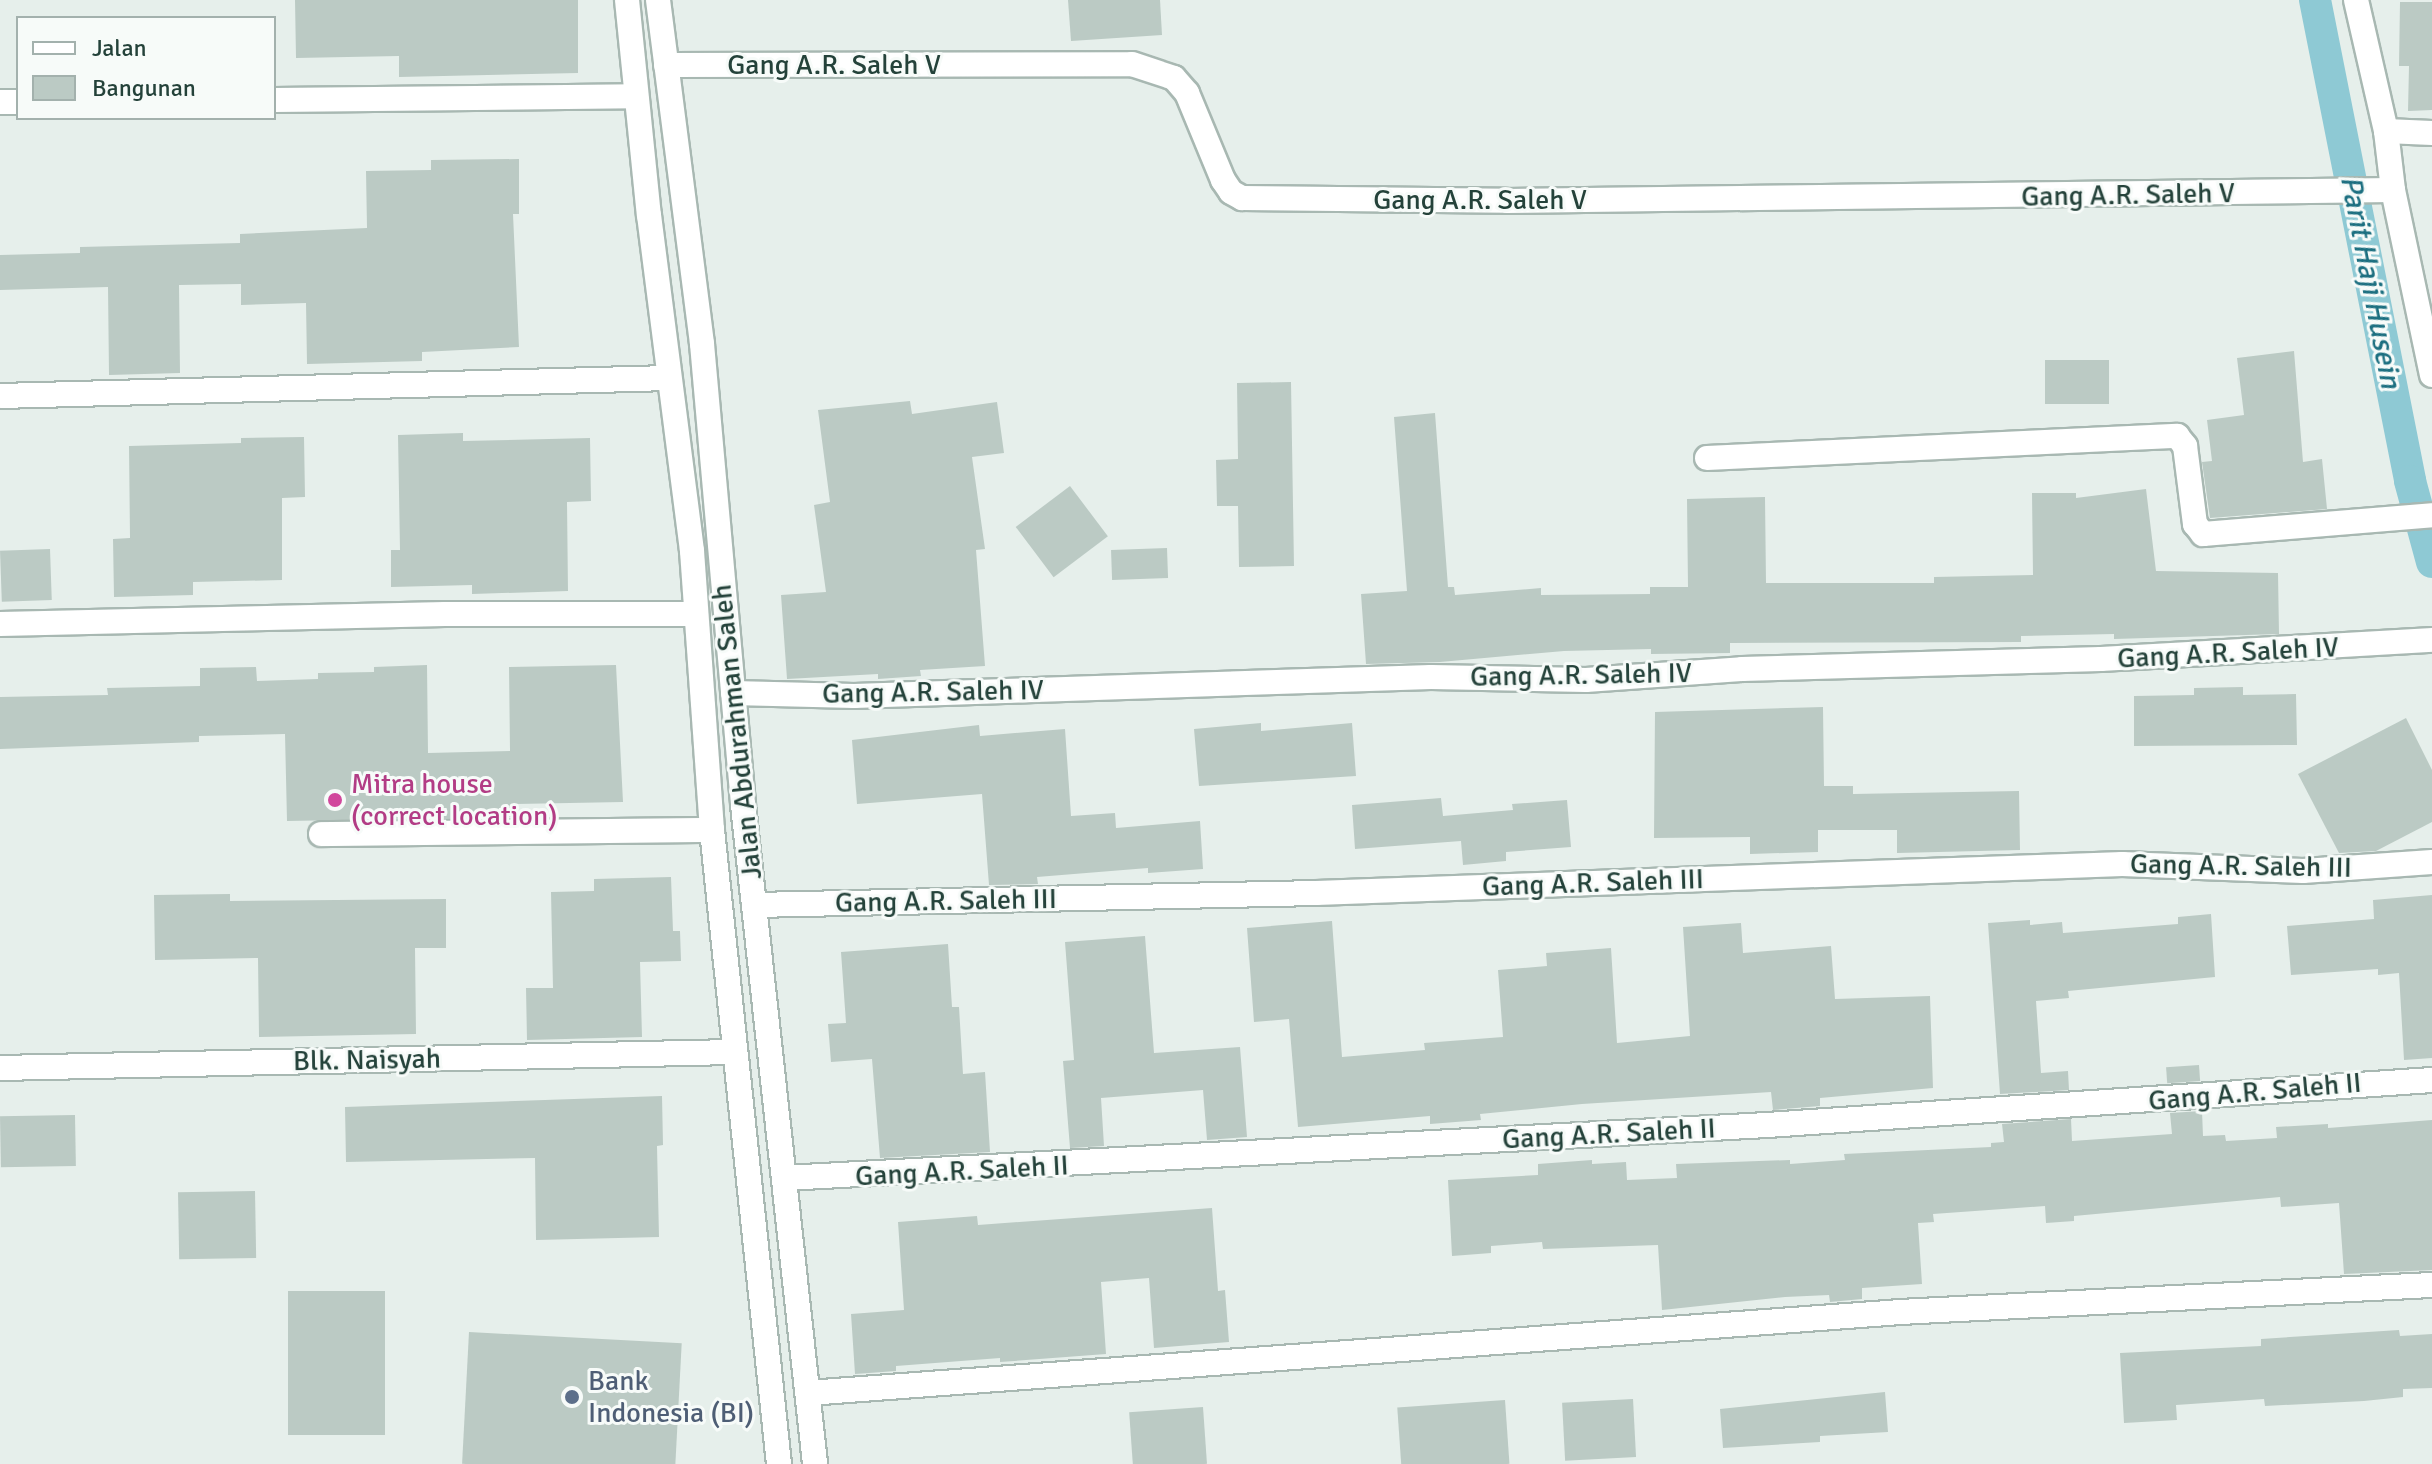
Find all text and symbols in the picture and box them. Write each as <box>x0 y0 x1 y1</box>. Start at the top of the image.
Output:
legend <box>16 16 276 120</box>
text: Jalan <box>92 33 147 63</box>
street label: Gang A.R. Saleh V <box>727 48 941 82</box>
text: Bangunan <box>92 73 196 103</box>
water label: Parit Haji Husein <box>2332 173 2408 391</box>
street label: Gang A.R. Saleh V <box>2021 176 2235 214</box>
street label: Gang A.R. Saleh V <box>1373 183 1587 217</box>
street label: Jalan Abdurahman Saleh <box>705 583 769 881</box>
street label: Gang A.R. Saleh IV <box>2116 630 2340 676</box>
street label: Gang A.R. Saleh IV <box>1470 656 1692 694</box>
street label: Gang A.R. Saleh IV <box>822 673 1044 711</box>
place label: Mitra house (correct location) <box>351 767 557 833</box>
marker: Mitra house (correct location) <box>326 791 344 809</box>
street label: Gang A.R. Saleh III <box>2130 847 2352 885</box>
street label: Gang A.R. Saleh III <box>1481 862 1705 904</box>
street label: Gang A.R. Saleh III <box>835 882 1057 920</box>
street label: Blk. Naisyah <box>293 1042 441 1078</box>
street label: Gang A.R. Saleh II <box>2147 1066 2363 1118</box>
street label: Gang A.R. Saleh II <box>1501 1112 1717 1156</box>
street label: Gang A.R. Saleh II <box>854 1149 1070 1193</box>
place label: Bank Indonesia (BI) <box>588 1364 754 1430</box>
marker: Bank Indonesia (BI) <box>563 1388 581 1406</box>

